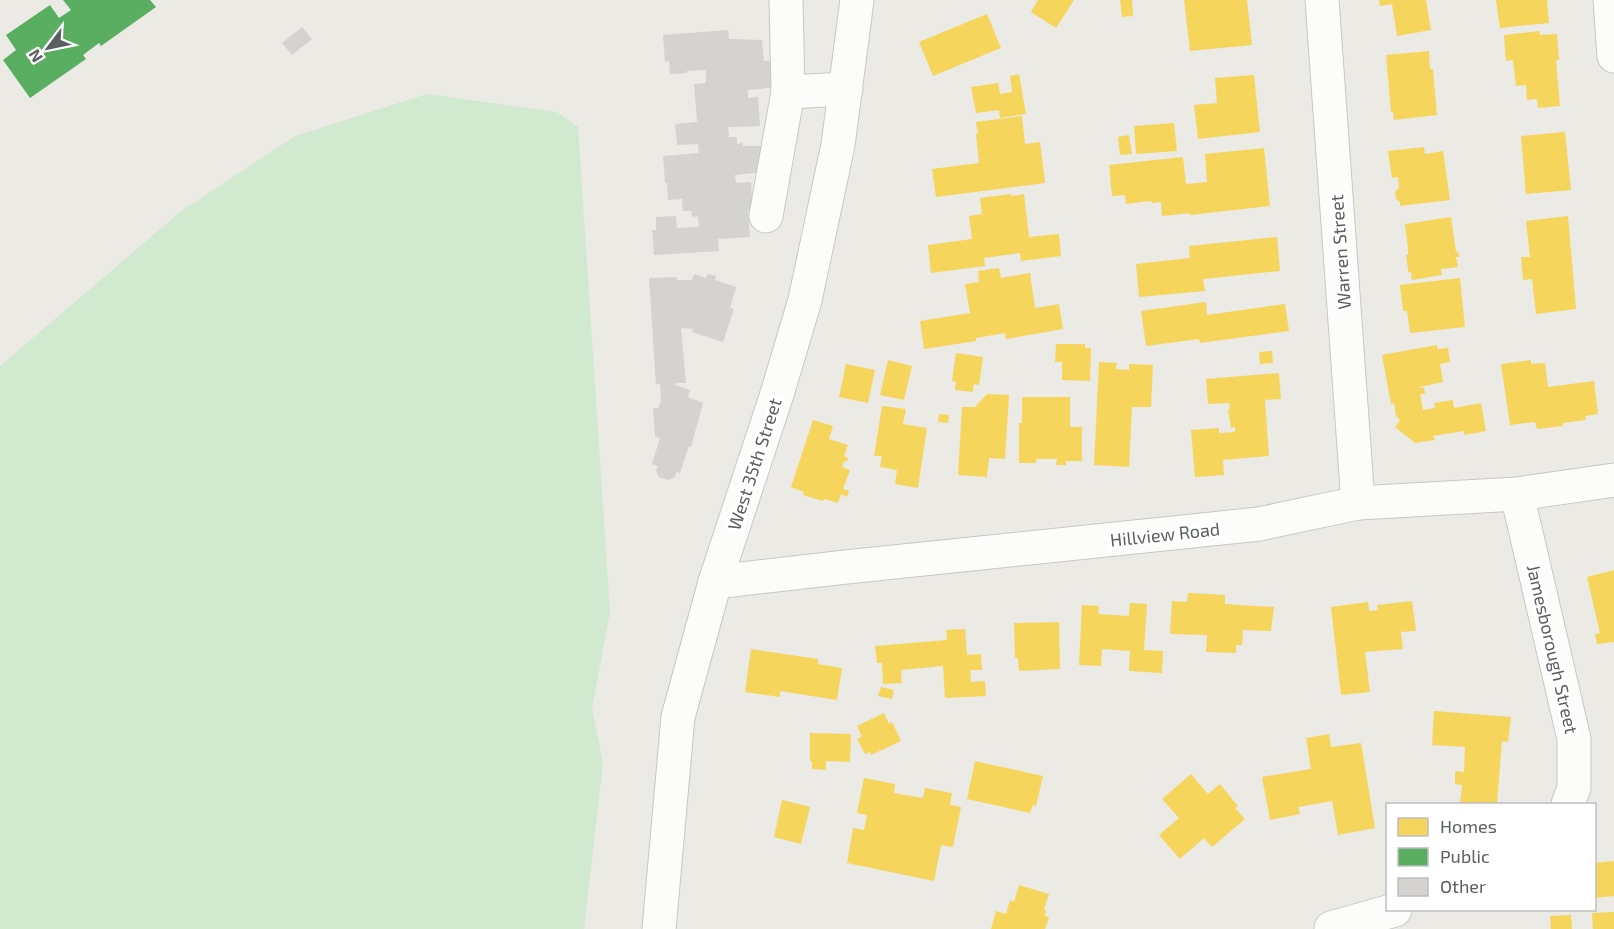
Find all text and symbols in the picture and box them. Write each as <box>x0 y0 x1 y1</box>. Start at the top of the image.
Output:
north arrow <box>18 18 78 78</box>
text: N <box>24 46 46 66</box>
street label: Warren Street <box>1325 194 1355 310</box>
street label: West 35th Street <box>722 395 786 533</box>
street label: Hillview Road <box>1109 517 1221 551</box>
street label: Jamesborough Street <box>1523 562 1583 736</box>
legend <box>1386 803 1596 911</box>
text: Homes <box>1440 815 1497 837</box>
text: Public <box>1440 845 1490 867</box>
text: Other <box>1440 875 1486 897</box>

